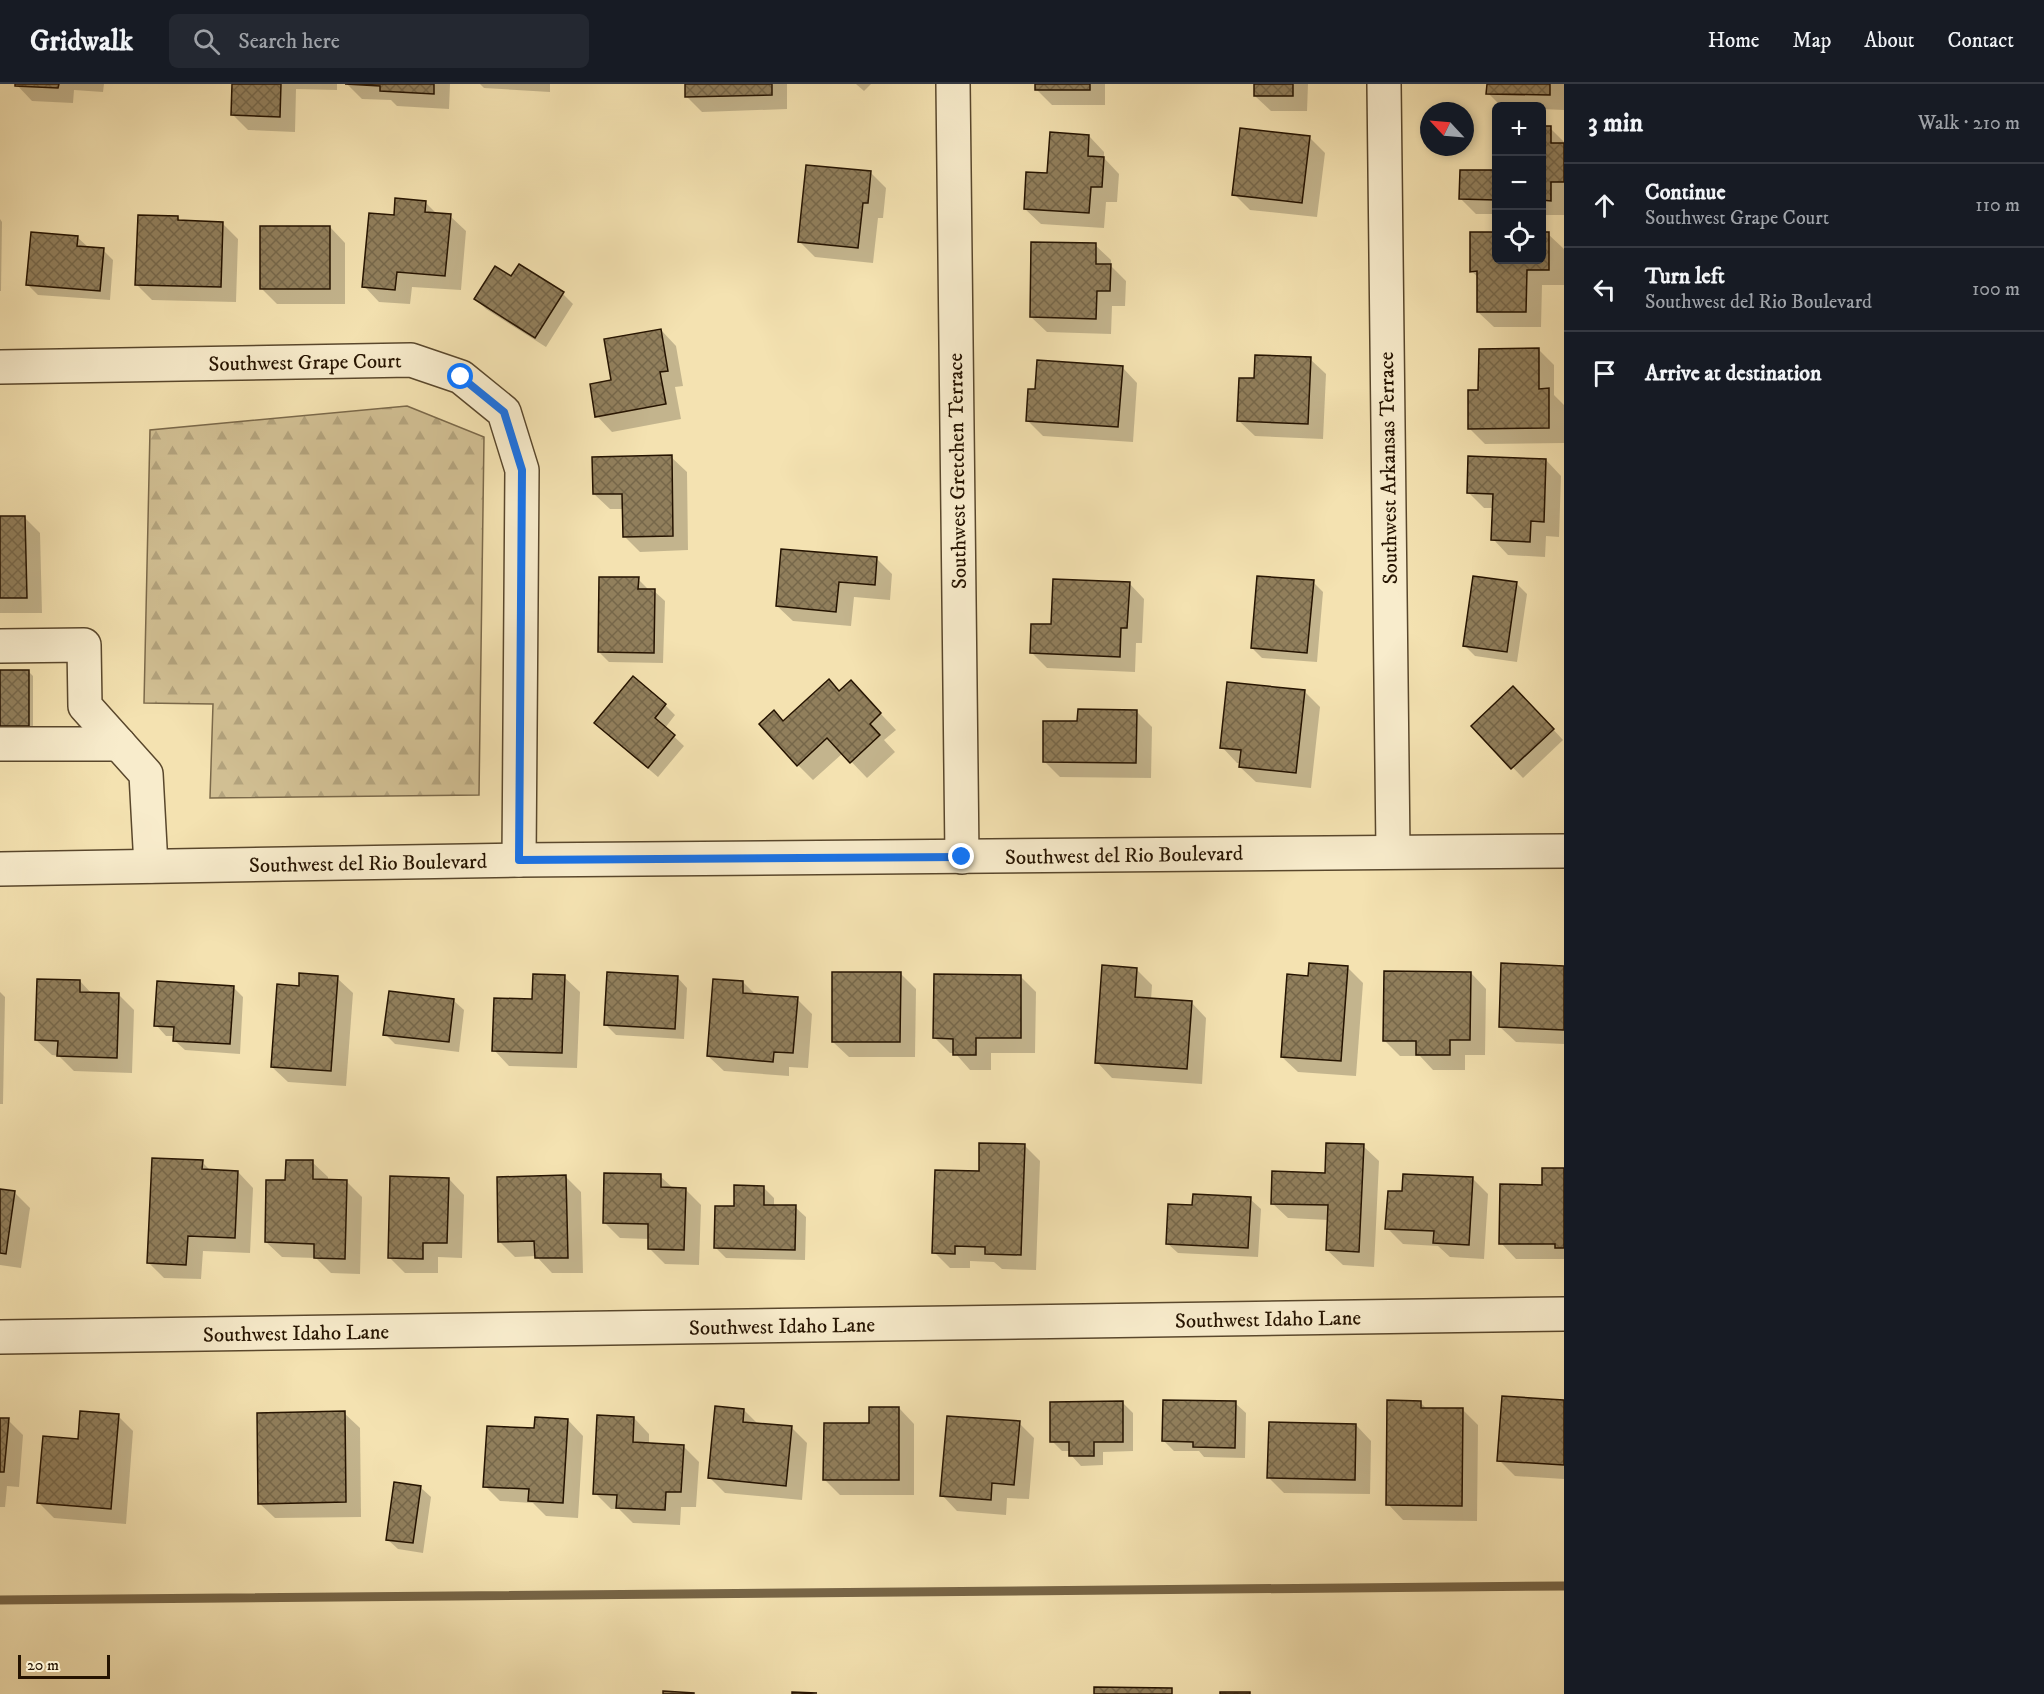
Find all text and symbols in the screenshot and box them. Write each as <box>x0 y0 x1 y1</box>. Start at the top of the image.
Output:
search box <box>169 14 589 68</box>
text: Gridwalk <box>30 24 133 59</box>
icon: search <box>190 25 223 58</box>
text: Search here <box>238 28 340 55</box>
text: Home <box>1708 28 1760 54</box>
text: Map <box>1793 28 1831 54</box>
text: About <box>1864 28 1915 54</box>
text: Contact <box>1948 28 2014 54</box>
north arrow <box>1420 102 1474 156</box>
map controls <box>1492 102 1546 264</box>
button: + <box>1492 102 1546 156</box>
text: 3 min <box>1588 107 1643 140</box>
text: Walk · 210 m <box>1918 111 2020 136</box>
button: − <box>1492 156 1546 210</box>
text: Continue <box>1645 179 1726 206</box>
icon: ahead <box>1588 189 1621 222</box>
text: 110 m <box>1975 193 2020 218</box>
text: Southwest Grape Court <box>1645 206 1829 231</box>
button: locate <box>1492 210 1546 264</box>
text: Turn left <box>1645 263 1725 290</box>
icon: left <box>1588 273 1621 306</box>
text: 100 m <box>1972 277 2020 302</box>
text: Southwest del Rio Boulevard <box>1645 290 1872 315</box>
street label: Southwest Grape Court <box>208 348 402 378</box>
street label: Southwest Arkansas Terrace <box>1374 351 1404 585</box>
street label: Southwest Gretchen Terrace <box>943 352 973 589</box>
icon: arrive <box>1588 357 1621 390</box>
text: Arrive at destination <box>1645 360 1822 387</box>
route start <box>447 363 473 389</box>
street label: Southwest del Rio Boulevard <box>1005 841 1244 871</box>
route end <box>948 843 974 869</box>
street label: Southwest del Rio Boulevard <box>249 849 488 879</box>
street label: Southwest Idaho Lane <box>1175 1305 1362 1335</box>
street label: Southwest Idaho Lane <box>689 1312 876 1342</box>
street label: Southwest Idaho Lane <box>203 1319 390 1349</box>
scale bar <box>18 1652 110 1680</box>
text: 20 m <box>27 1655 59 1675</box>

